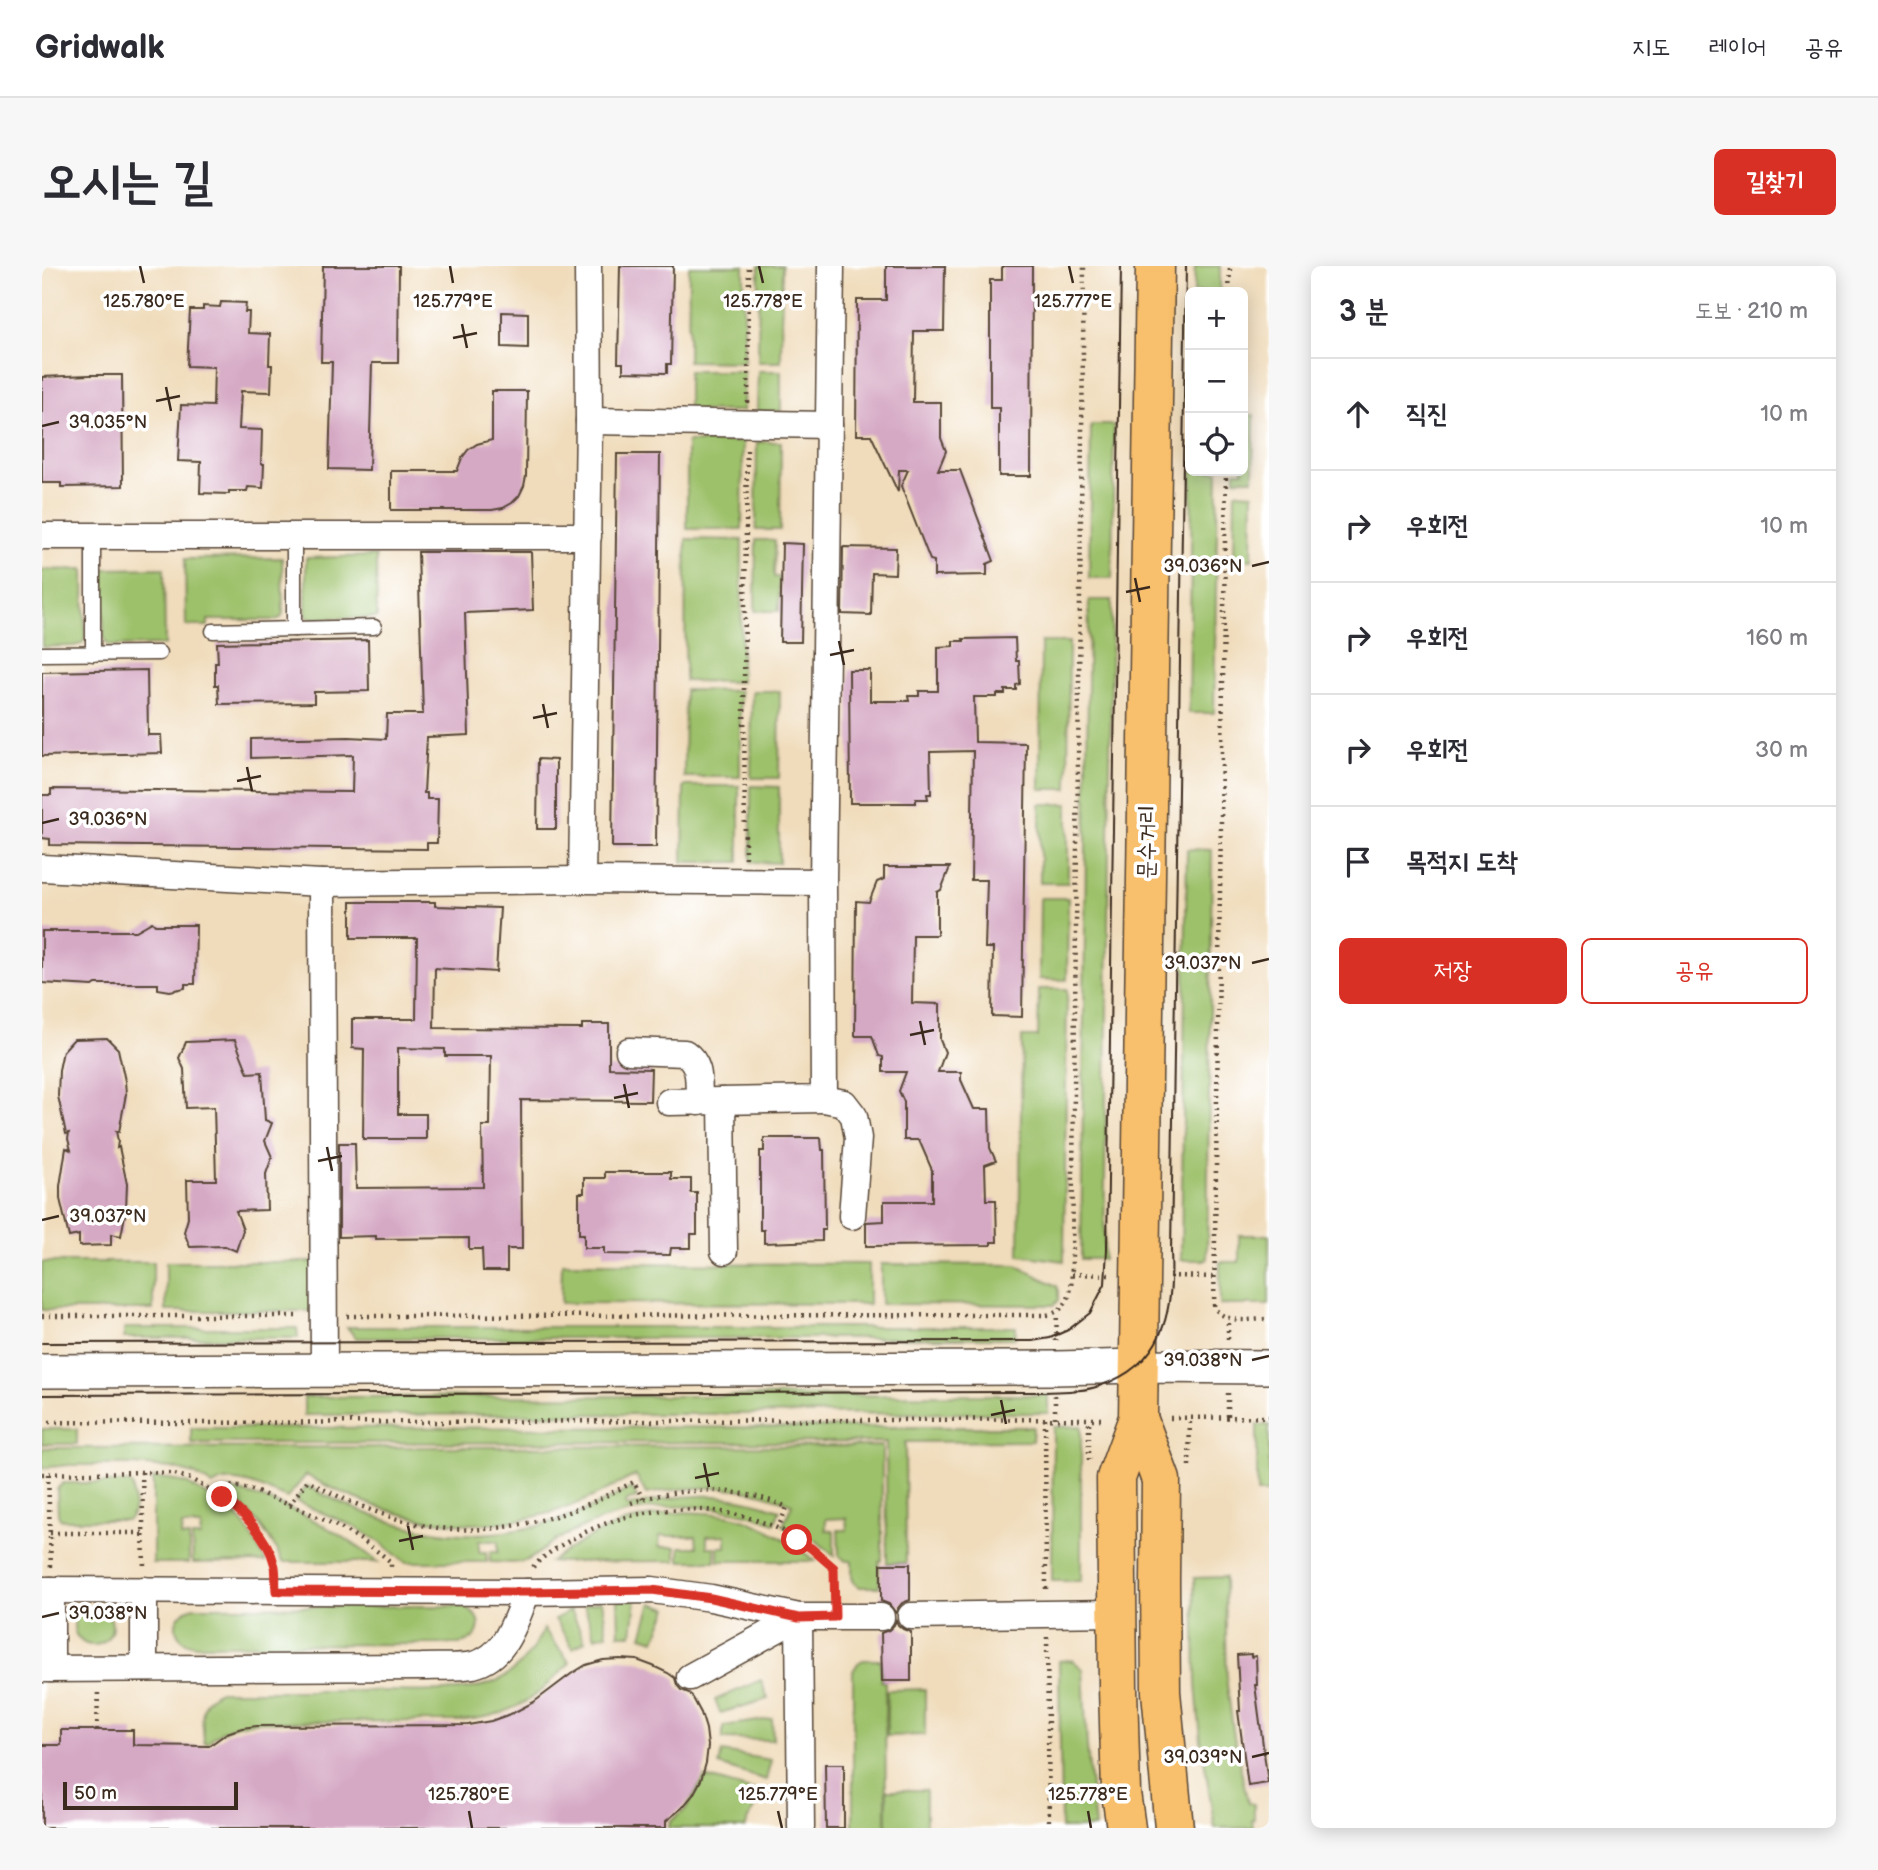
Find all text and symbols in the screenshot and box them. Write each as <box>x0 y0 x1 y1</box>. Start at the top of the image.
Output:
text: Gridwalk <box>35 28 165 68</box>
text: 지도 <box>1632 33 1670 62</box>
text: 레이어 <box>1708 33 1766 62</box>
text: 공유 <box>1804 33 1843 62</box>
button: 길찾기 <box>1714 149 1836 215</box>
text: 오시는 길 <box>42 153 213 212</box>
map controls <box>1185 287 1248 476</box>
button: + <box>1185 287 1248 350</box>
text: 125.780°E <box>103 291 185 312</box>
text: 125.779°E <box>413 291 493 312</box>
text: 125.778°E <box>723 291 803 312</box>
text: 125.777°E <box>1034 291 1112 312</box>
text: 3 분 <box>1339 294 1389 330</box>
text: 도보 · 210 m <box>1695 297 1808 325</box>
button: − <box>1185 350 1248 413</box>
icon: ahead <box>1339 395 1377 433</box>
text: 직진 <box>1406 399 1448 430</box>
text: 10 m <box>1760 400 1808 428</box>
text: 39.035°N <box>69 412 147 433</box>
button: locate <box>1185 413 1248 476</box>
icon: right <box>1339 507 1377 545</box>
text: 우회전 <box>1406 511 1469 542</box>
text: 10 m <box>1760 512 1808 540</box>
text: 39.036°N <box>1163 556 1243 577</box>
icon: right <box>1339 619 1377 657</box>
text: 우회전 <box>1406 623 1469 654</box>
text: 160 m <box>1746 624 1808 652</box>
icon: right <box>1339 731 1377 769</box>
text: 우회전 <box>1406 735 1469 766</box>
text: 30 m <box>1755 736 1808 764</box>
street label: 문수거리 <box>1132 805 1162 879</box>
text: 39.036°N <box>68 809 148 830</box>
icon: arrive <box>1339 843 1377 881</box>
text: 목적지 도착 <box>1406 847 1518 878</box>
button: 저장 <box>1339 938 1567 1004</box>
button: 공유 <box>1581 938 1808 1004</box>
text: 39.037°N <box>1164 953 1242 974</box>
text: 39.037°N <box>69 1206 147 1227</box>
text: 39.038°N <box>1164 1350 1242 1371</box>
route end <box>206 1481 237 1512</box>
route start <box>781 1524 812 1555</box>
text: 39.038°N <box>69 1603 147 1624</box>
text: 39.039°N <box>1164 1747 1242 1768</box>
scale bar <box>63 1779 238 1811</box>
text: 50 m <box>74 1782 117 1805</box>
text: 125.780°E <box>428 1784 510 1805</box>
text: 125.779°E <box>738 1784 818 1805</box>
text: 125.778°E <box>1048 1784 1128 1805</box>

